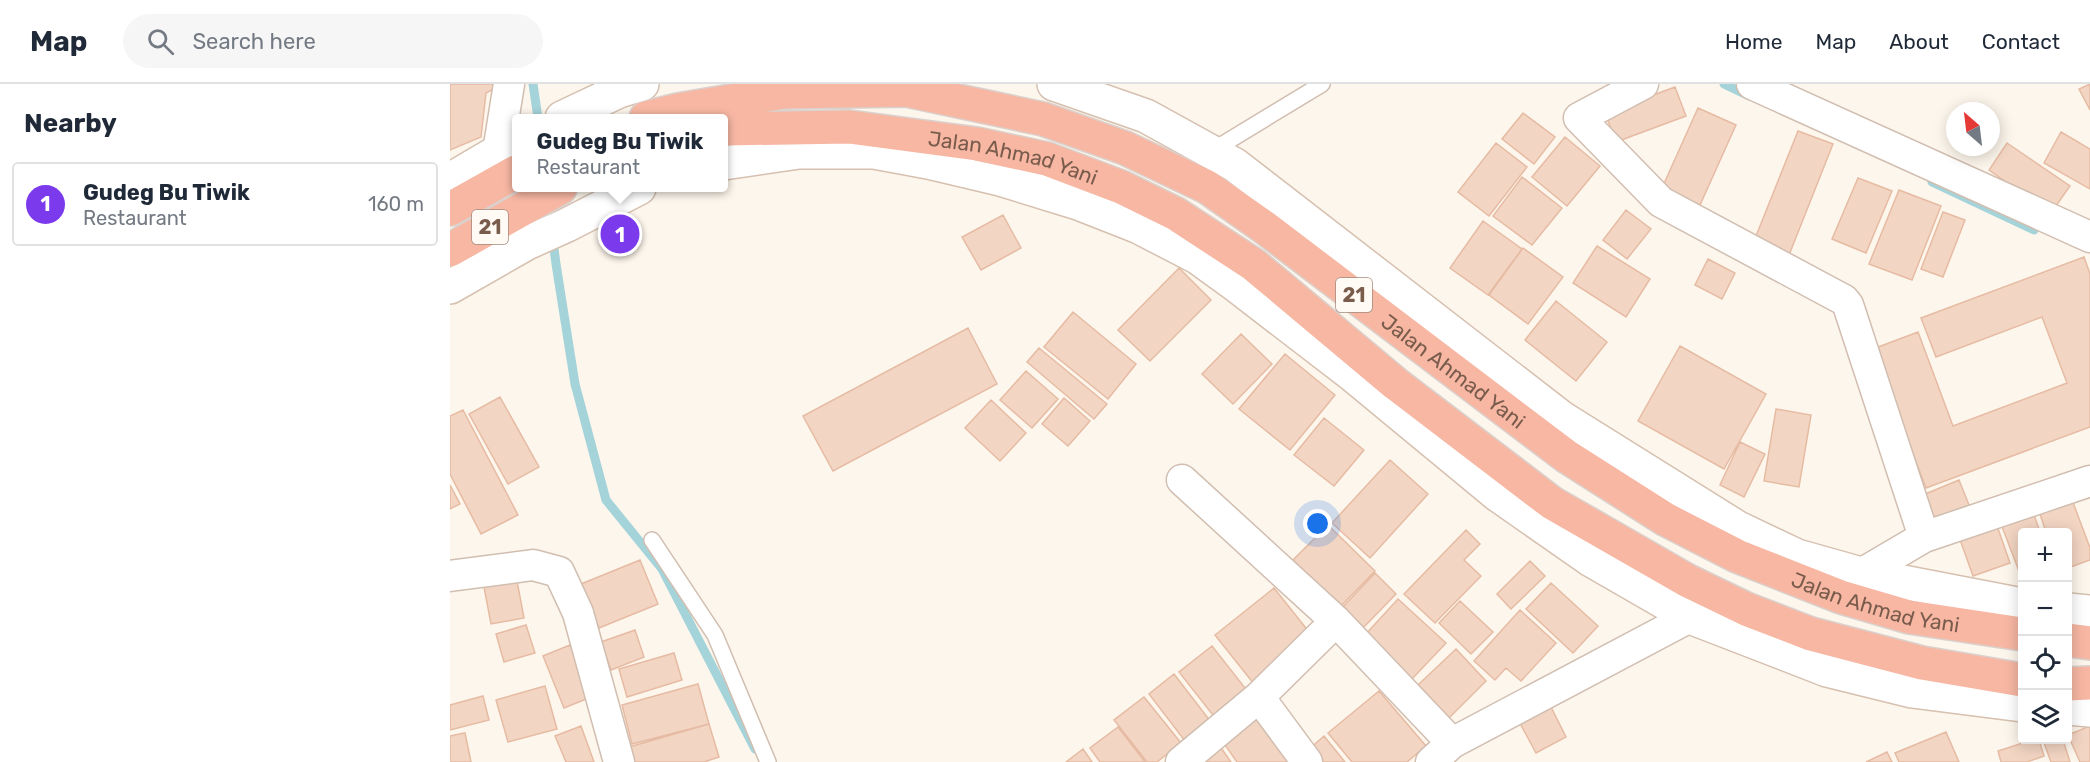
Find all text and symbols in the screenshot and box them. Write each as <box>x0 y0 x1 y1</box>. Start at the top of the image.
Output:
search box <box>123 14 543 68</box>
text: Map <box>30 25 87 58</box>
icon: search <box>144 25 177 58</box>
text: Search here <box>192 28 316 55</box>
text: Home <box>1725 29 1782 54</box>
text: Map <box>1815 29 1856 54</box>
text: About <box>1889 29 1949 54</box>
text: Contact <box>1982 29 2060 54</box>
north arrow <box>1946 102 2000 156</box>
text: Nearby <box>24 108 117 139</box>
popup <box>512 114 728 192</box>
street label: Jalan Ahmad Yani <box>927 125 1101 190</box>
text: Gudeg Bu Tiwik <box>537 128 703 155</box>
text: Restaurant <box>537 155 640 179</box>
text: Gudeg Bu Tiwik <box>83 179 250 206</box>
text: 1 <box>41 192 50 216</box>
text: 160 m <box>368 192 424 216</box>
text: Restaurant <box>83 206 187 230</box>
road number: 21 <box>472 210 508 244</box>
pin: 1 <box>600 212 640 256</box>
road number: 21 <box>1336 278 1372 312</box>
street label: Jalan Ahmad Yani <box>1377 308 1531 433</box>
your location <box>1303 509 1332 538</box>
map controls <box>2018 528 2072 744</box>
button: + <box>2018 528 2072 582</box>
street label: Jalan Ahmad Yani <box>1788 566 1961 637</box>
button: − <box>2018 582 2072 636</box>
button: locate <box>2018 636 2072 690</box>
button: layers <box>2018 690 2072 744</box>

